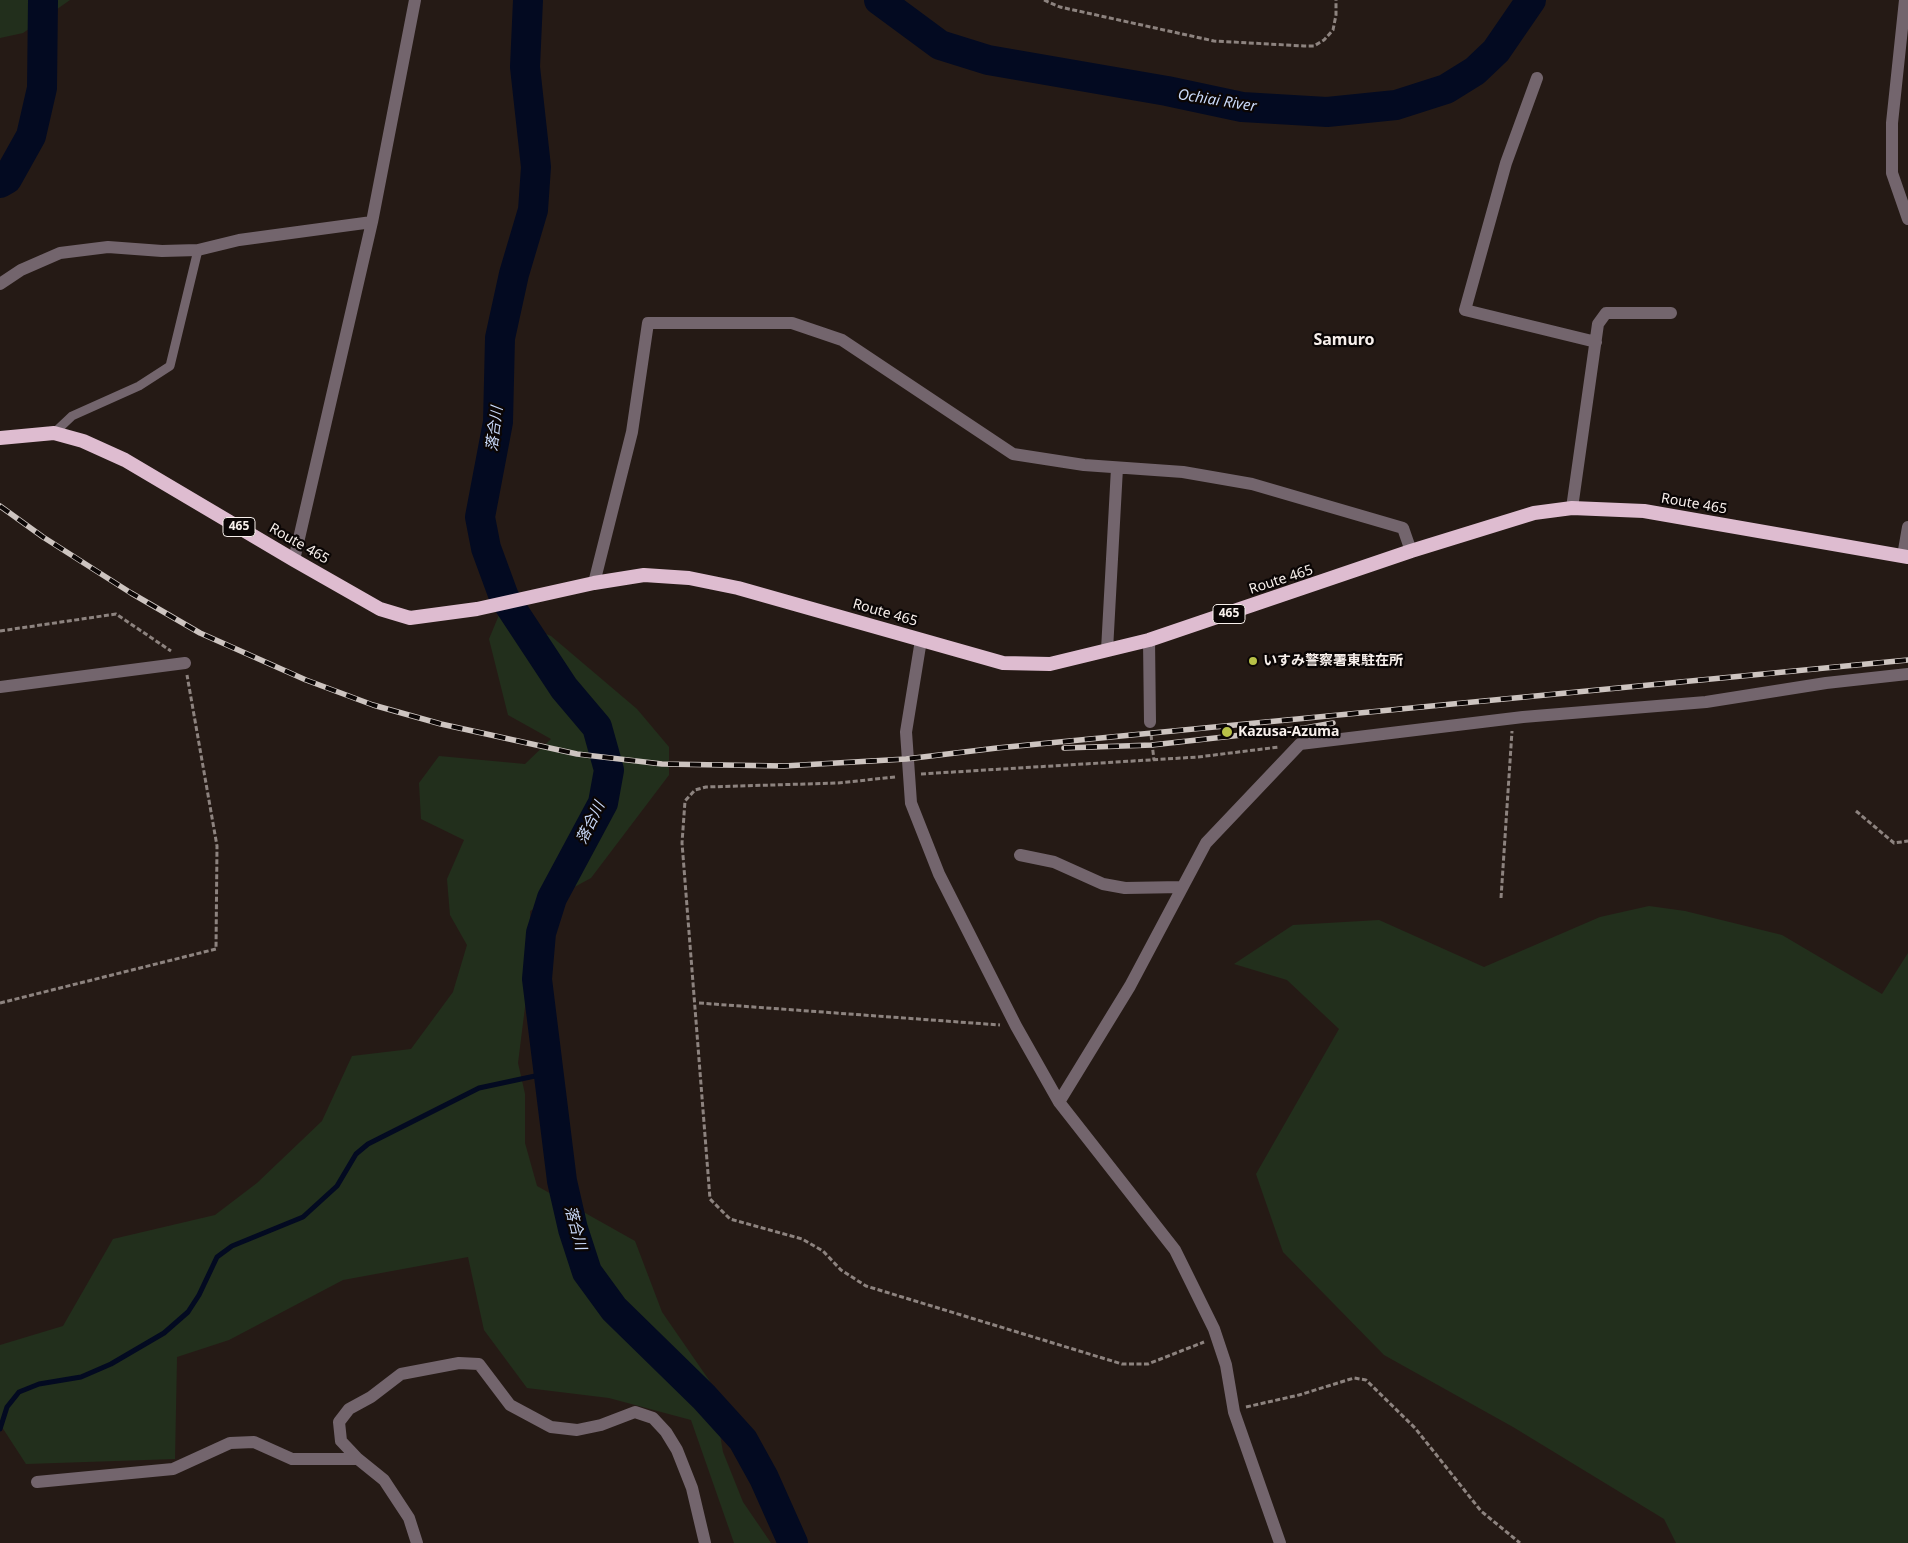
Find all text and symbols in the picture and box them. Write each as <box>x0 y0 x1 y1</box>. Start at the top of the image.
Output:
water label: Ochiai River <box>1176 86 1258 116</box>
district label: Samuro <box>1313 330 1375 350</box>
water label: 落合川 <box>483 406 507 452</box>
street label: Route 465 <box>1660 490 1728 518</box>
road number: 465 <box>223 518 255 536</box>
street label: Route 465 <box>266 520 332 568</box>
street label: Route 465 <box>1247 562 1315 598</box>
street label: Route 465 <box>851 596 919 630</box>
road number: 465 <box>1213 604 1245 624</box>
place label: いすみ警察署東駐在所 <box>1263 653 1403 669</box>
marker: いすみ警察署東駐在所 <box>1247 655 1259 667</box>
place label: Kazusa-Azuma <box>1238 724 1339 740</box>
marker: Kazusa-Azuma <box>1220 725 1234 739</box>
water label: 落合川 <box>573 799 609 847</box>
water label: 落合川 <box>560 1204 590 1252</box>

